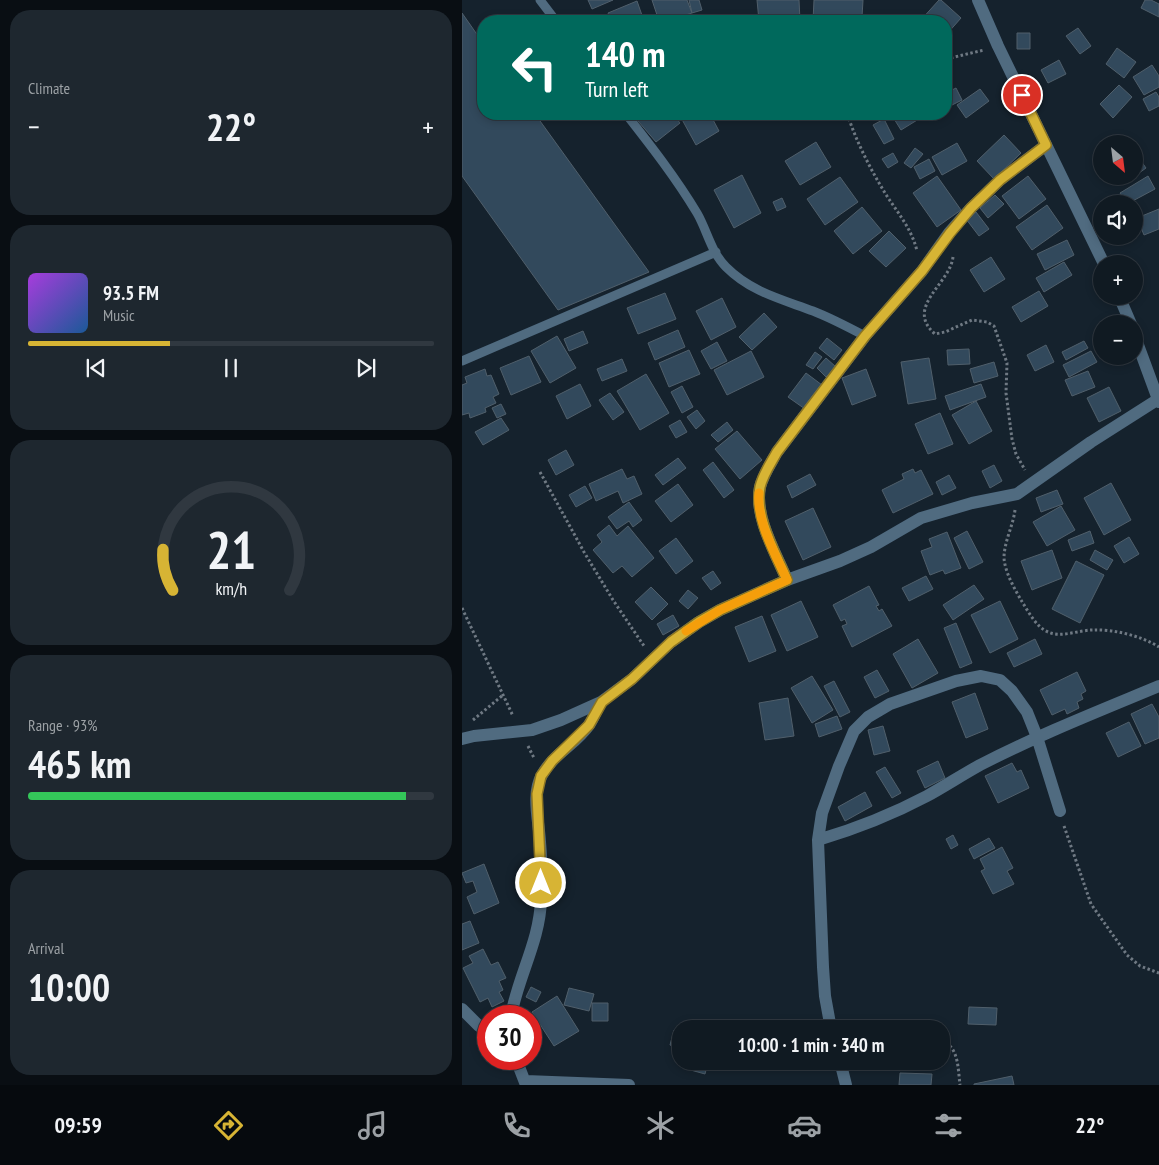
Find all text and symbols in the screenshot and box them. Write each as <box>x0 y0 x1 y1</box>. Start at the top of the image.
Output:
text: 140 m <box>585 31 666 77</box>
icon: left <box>502 35 567 100</box>
pin <box>1001 74 1043 116</box>
text: Turn left <box>585 75 649 103</box>
text: Climate <box>28 78 70 98</box>
icon: arrive <box>1008 81 1036 109</box>
text: 22° <box>206 102 256 151</box>
text: − <box>28 108 40 145</box>
text: + <box>422 108 434 145</box>
north arrow <box>1093 135 1143 185</box>
map controls <box>1093 135 1143 365</box>
button: sound <box>1093 195 1143 245</box>
button: + <box>1093 255 1143 305</box>
text: 93.5 FM <box>103 281 159 305</box>
text: Music <box>103 305 135 325</box>
button: − <box>1093 315 1143 365</box>
icon: previous <box>82 354 110 382</box>
icon: pause <box>217 354 245 382</box>
icon: next <box>352 354 380 382</box>
text: 21 <box>206 516 256 583</box>
text: km/h <box>215 577 247 600</box>
text: Range · 93% <box>28 715 97 735</box>
text: 465 km <box>28 739 131 788</box>
position arrow <box>514 856 566 908</box>
text: Arrival <box>28 938 64 958</box>
text: 10:00 <box>28 962 110 1011</box>
speed limit sign: 30 <box>477 1005 542 1070</box>
text: 10:00 · 1 min · 340 m <box>738 1033 884 1057</box>
icon: directions <box>211 1108 246 1143</box>
icon: music <box>355 1108 390 1143</box>
icon: phone <box>499 1108 534 1143</box>
icon: climate <box>643 1108 678 1143</box>
icon: car <box>787 1108 822 1143</box>
icon: filters <box>931 1108 966 1143</box>
text: 09:59 <box>55 1111 102 1139</box>
text: 22° <box>1075 1111 1104 1139</box>

